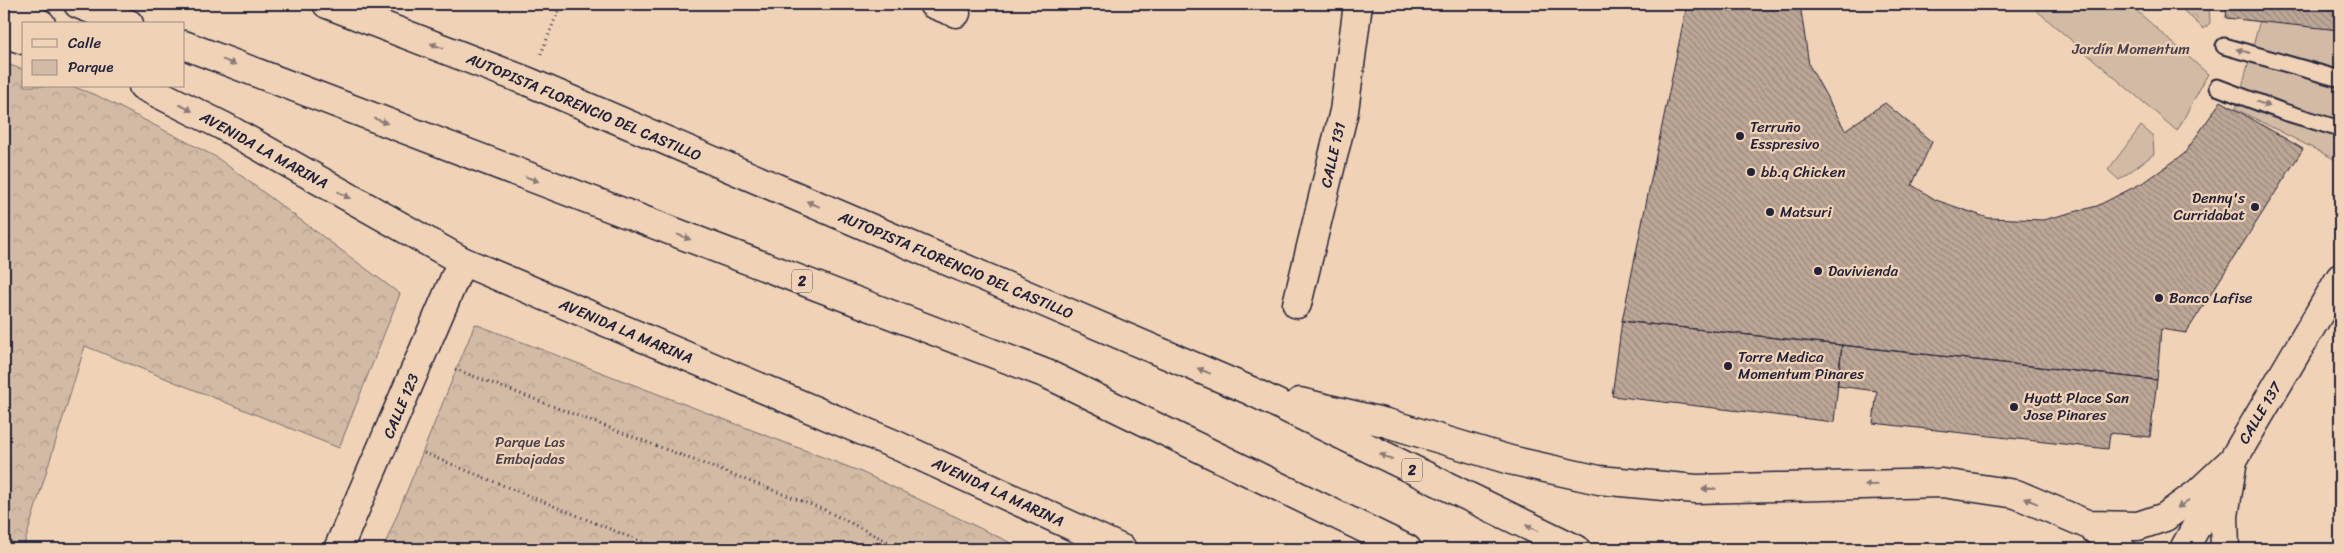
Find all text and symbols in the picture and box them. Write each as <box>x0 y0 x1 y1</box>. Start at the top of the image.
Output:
legend <box>22 22 185 88</box>
text: Calle <box>68 30 101 56</box>
park label: Jardín Momentum <box>2071 36 2190 62</box>
one-way arrow <box>430 42 445 50</box>
street label: AUTOPISTA FLORENCIO DEL CASTILLO <box>462 45 706 169</box>
one-way arrow <box>2235 47 2250 55</box>
text: Parque <box>68 54 113 80</box>
one-way arrow <box>222 58 237 66</box>
one-way arrow <box>2255 101 2270 108</box>
street label: AVENIDA LA MARINA <box>194 103 333 196</box>
one-way arrow <box>179 104 194 112</box>
place label: Terruño Esspresivo <box>1750 114 1820 157</box>
one-way arrow <box>374 117 389 125</box>
street label: CALLE 131 <box>1313 120 1353 190</box>
marker: Terruño Esspresivo <box>1734 130 1746 142</box>
place label: bb.q Chicken <box>1761 159 1846 185</box>
marker: bb.q Chicken <box>1745 166 1757 178</box>
one-way arrow <box>525 176 540 183</box>
place label: Denny's Curridabat <box>2173 185 2245 228</box>
one-way arrow <box>338 190 351 199</box>
one-way arrow <box>806 199 820 207</box>
place label: Matsuri <box>1780 199 1832 225</box>
marker: Denny's Curridabat <box>2249 201 2261 213</box>
street label: AUTOPISTA FLORENCIO DEL CASTILLO <box>834 203 1078 327</box>
marker: Matsuri <box>1764 206 1776 218</box>
one-way arrow <box>677 234 692 241</box>
place label: Davivienda <box>1828 258 1898 284</box>
marker: Davivienda <box>1812 265 1824 277</box>
road number: 2 <box>792 270 812 292</box>
place label: Banco Lafise <box>2169 285 2253 311</box>
street label: AVENIDA LA MARINA <box>554 291 697 371</box>
marker: Banco Lafise <box>2153 292 2165 304</box>
place label: Torre Medica Momentum Pinares <box>1738 344 1864 387</box>
marker: Torre Medica Momentum Pinares <box>1722 360 1734 372</box>
one-way arrow <box>1197 366 1211 374</box>
street label: CALLE 123 <box>376 369 426 443</box>
street label: CALLE 137 <box>2231 376 2290 449</box>
place label: Hyatt Place San Jose Pinares <box>2023 385 2129 428</box>
marker: Hyatt Place San Jose Pinares <box>2008 401 2020 413</box>
park label: Parque Las Embajadas <box>495 429 566 472</box>
street label: AVENIDA LA MARINA <box>927 450 1068 534</box>
one-way arrow <box>1379 453 1393 461</box>
road number: 2 <box>1402 458 1422 482</box>
one-way arrow <box>1863 481 1879 489</box>
one-way arrow <box>1701 485 1717 493</box>
one-way arrow <box>2024 496 2039 504</box>
one-way arrow <box>2176 499 2190 509</box>
one-way arrow <box>1525 524 1539 532</box>

